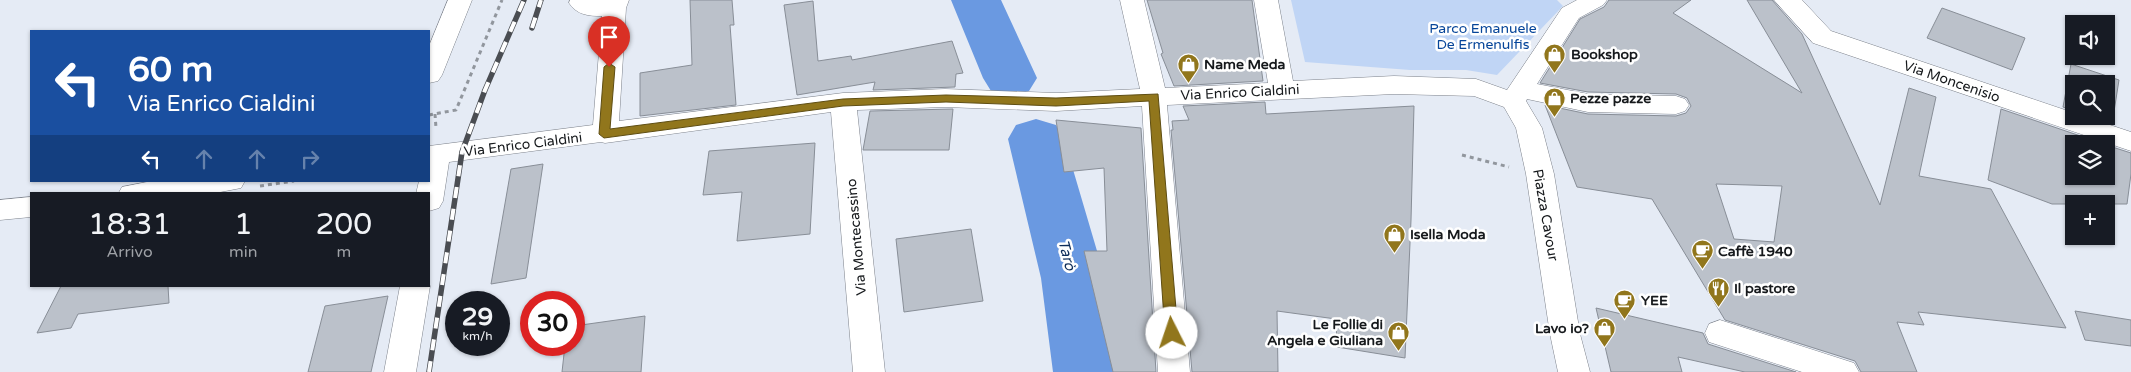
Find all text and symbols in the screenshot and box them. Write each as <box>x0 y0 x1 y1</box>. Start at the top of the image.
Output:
map controls <box>2065 15 2115 245</box>
button: sound <box>2065 15 2115 65</box>
pin <box>588 16 630 67</box>
park label: Parco Emanuele De Ermenulfis <box>1429 20 1537 53</box>
icon: arrive <box>595 23 623 51</box>
shop icon: Bookshop <box>1543 42 1567 73</box>
place label: Bookshop <box>1571 46 1638 63</box>
text: 60 m <box>128 49 213 91</box>
icon: left <box>45 50 110 115</box>
shop icon: Name Meda <box>1176 52 1200 83</box>
place label: Name Meda <box>1204 56 1286 73</box>
street label: Via Moncenisio <box>1901 57 2002 106</box>
button: search <box>2065 75 2115 125</box>
street label: Via Enrico Cialdini <box>1180 81 1300 104</box>
shop icon: Pezze pazze <box>1542 86 1566 117</box>
place label: Pezze pazze <box>1570 90 1651 107</box>
text: Via Enrico Cialdini <box>128 91 315 117</box>
street label: Via Enrico Cialdini <box>463 129 583 160</box>
button: layers <box>2065 135 2115 185</box>
icon: left <box>137 145 165 173</box>
icon: ahead <box>190 145 218 173</box>
icon: ahead <box>243 145 271 173</box>
icon: right <box>296 145 324 173</box>
street label: Piazza Cavour <box>1529 168 1562 263</box>
street label: Via Montecassino <box>843 178 870 296</box>
button: + <box>2065 195 2115 245</box>
text: 18:31 <box>88 206 171 243</box>
text: 1 <box>234 206 253 243</box>
text: 200 <box>316 206 372 243</box>
shop icon: Isella Moda <box>1382 222 1406 253</box>
place label: Isella Moda <box>1410 226 1486 243</box>
water label: Tarò <box>1054 238 1080 273</box>
cafe icon: Caffè 1940 <box>1690 239 1714 270</box>
text: Arrivo <box>106 242 153 262</box>
text: min <box>229 242 258 262</box>
text: m <box>336 242 351 262</box>
place label: Caffè 1940 <box>1718 243 1793 260</box>
restaurant icon: Il pastore <box>1706 276 1730 307</box>
place label: Il pastore <box>1734 280 1795 297</box>
cafe icon: YEE <box>1613 288 1637 319</box>
speed limit sign: 30 <box>520 291 585 356</box>
place label: YEE <box>1641 292 1668 309</box>
text: 29 <box>462 302 493 332</box>
position arrow <box>1145 306 1197 358</box>
place label: Le Follie di Angela e Giuliana <box>1267 316 1383 349</box>
shop icon: Lavo io? <box>1593 316 1617 347</box>
shop icon: Le Follie di Angela e Giuliana <box>1387 320 1411 351</box>
place label: Lavo io? <box>1535 320 1589 337</box>
text: km/h <box>462 329 493 343</box>

